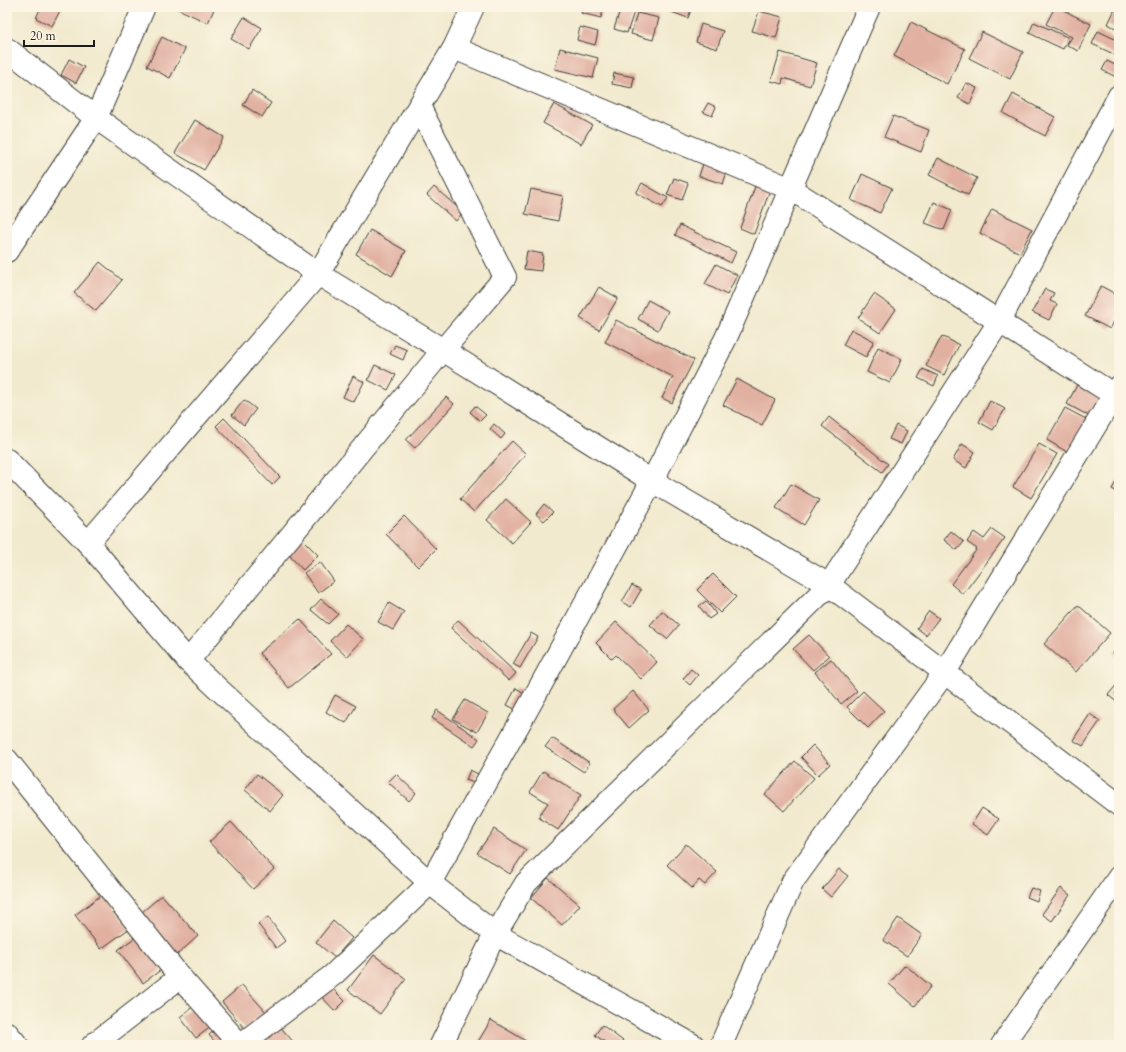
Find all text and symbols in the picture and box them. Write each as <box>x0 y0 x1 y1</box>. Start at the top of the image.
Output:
scale bar <box>24 22 94 48</box>
text: 20 m <box>30 28 57 44</box>

